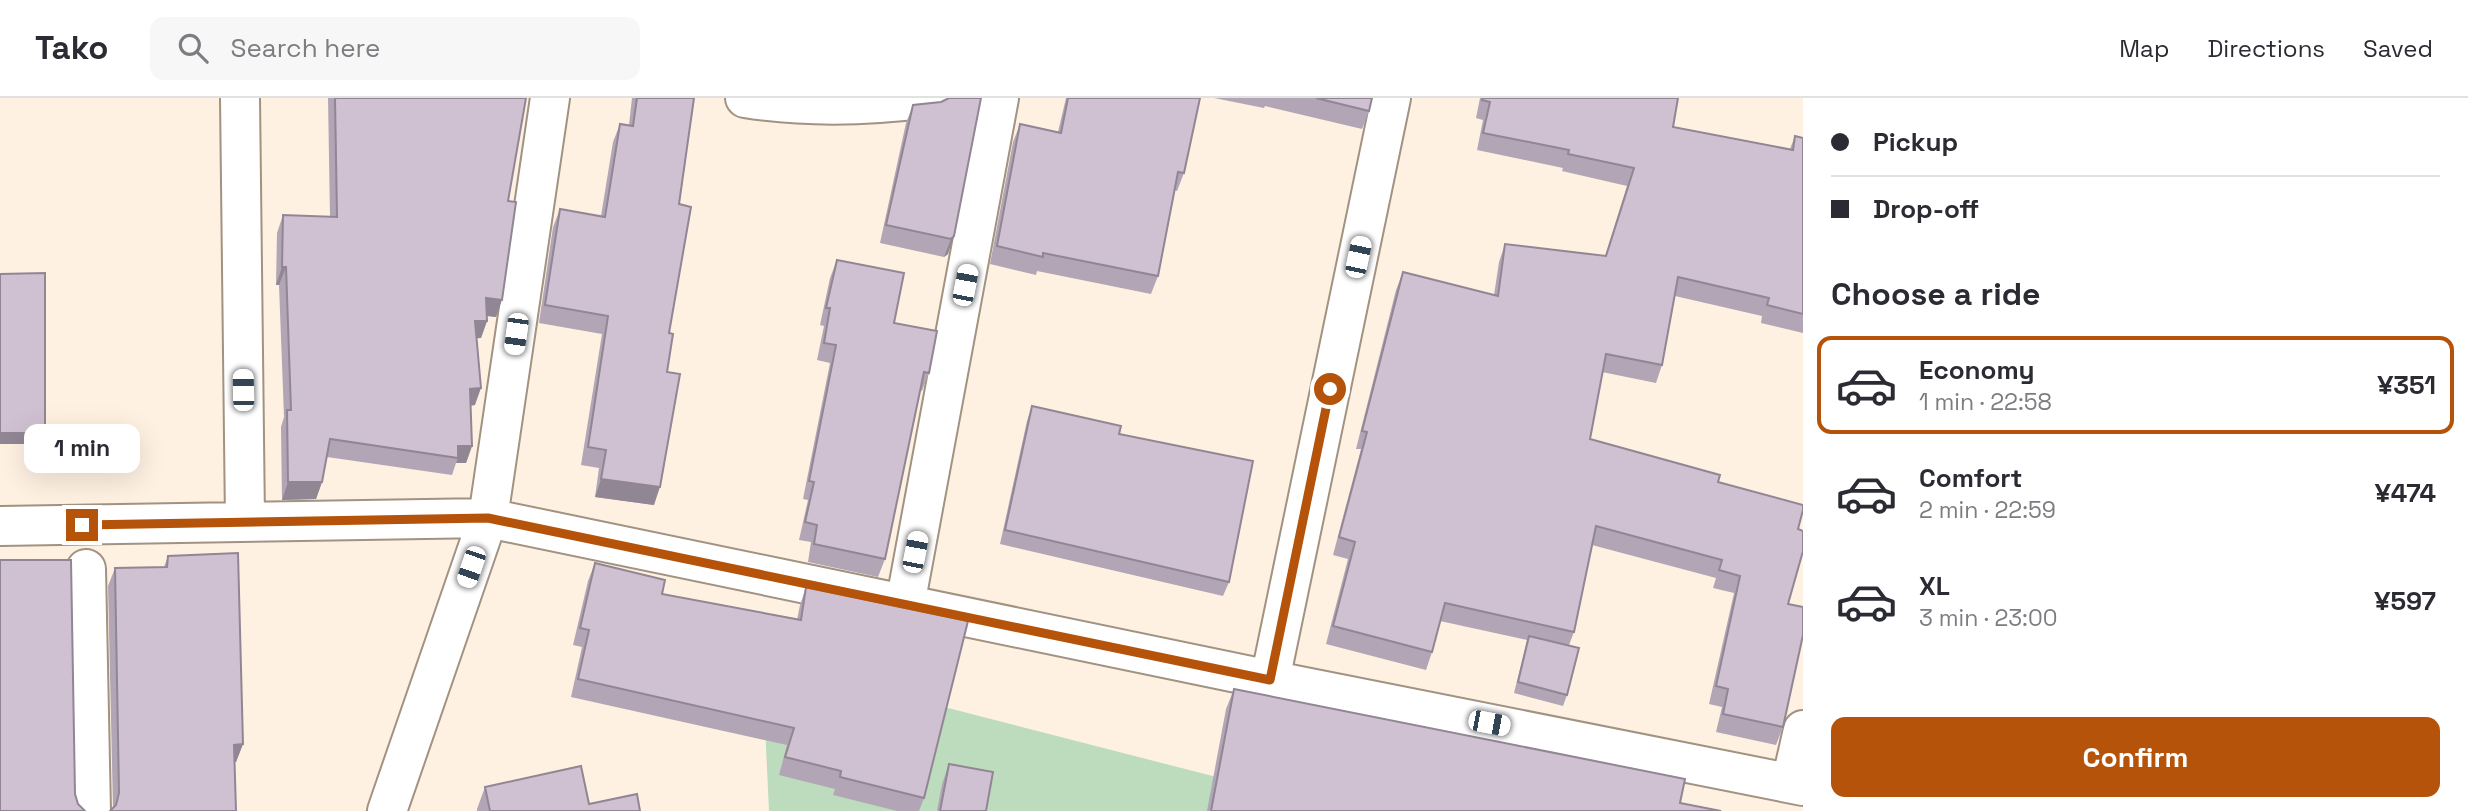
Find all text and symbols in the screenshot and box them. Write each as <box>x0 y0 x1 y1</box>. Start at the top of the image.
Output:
search box <box>150 17 640 80</box>
text: Tako <box>35 27 108 69</box>
icon: search <box>174 29 212 67</box>
text: Search here <box>230 31 380 65</box>
text: Map <box>2119 33 2169 64</box>
text: Directions <box>2207 33 2325 64</box>
text: Saved <box>2363 33 2433 64</box>
text: Pickup <box>1873 125 1958 159</box>
text: Drop-off <box>1873 192 1979 226</box>
car <box>1344 234 1373 280</box>
car <box>951 262 980 308</box>
text: Choose a ride <box>1831 274 2041 314</box>
car <box>503 312 530 356</box>
text: Economy <box>1919 353 2035 387</box>
icon: car <box>1835 354 1898 417</box>
text: ¥351 <box>2377 368 2436 402</box>
car <box>233 369 254 411</box>
route start <box>1314 373 1346 405</box>
text: 1 min · 22:58 <box>1919 387 2052 417</box>
callout: 1 min <box>24 424 140 472</box>
text: 1 min <box>54 433 110 463</box>
text: Comfort <box>1919 461 2022 495</box>
icon: car <box>1835 462 1898 525</box>
text: ¥474 <box>2375 476 2436 510</box>
text: 2 min · 22:59 <box>1919 495 2056 525</box>
route end <box>66 509 98 541</box>
car <box>901 529 930 575</box>
car <box>455 544 488 590</box>
text: XL <box>1919 569 1950 603</box>
icon: car <box>1835 570 1898 633</box>
text: ¥597 <box>2374 584 2436 618</box>
text: 3 min · 23:00 <box>1919 603 2057 633</box>
car <box>1467 709 1512 737</box>
button: Confirm <box>1831 717 2440 797</box>

